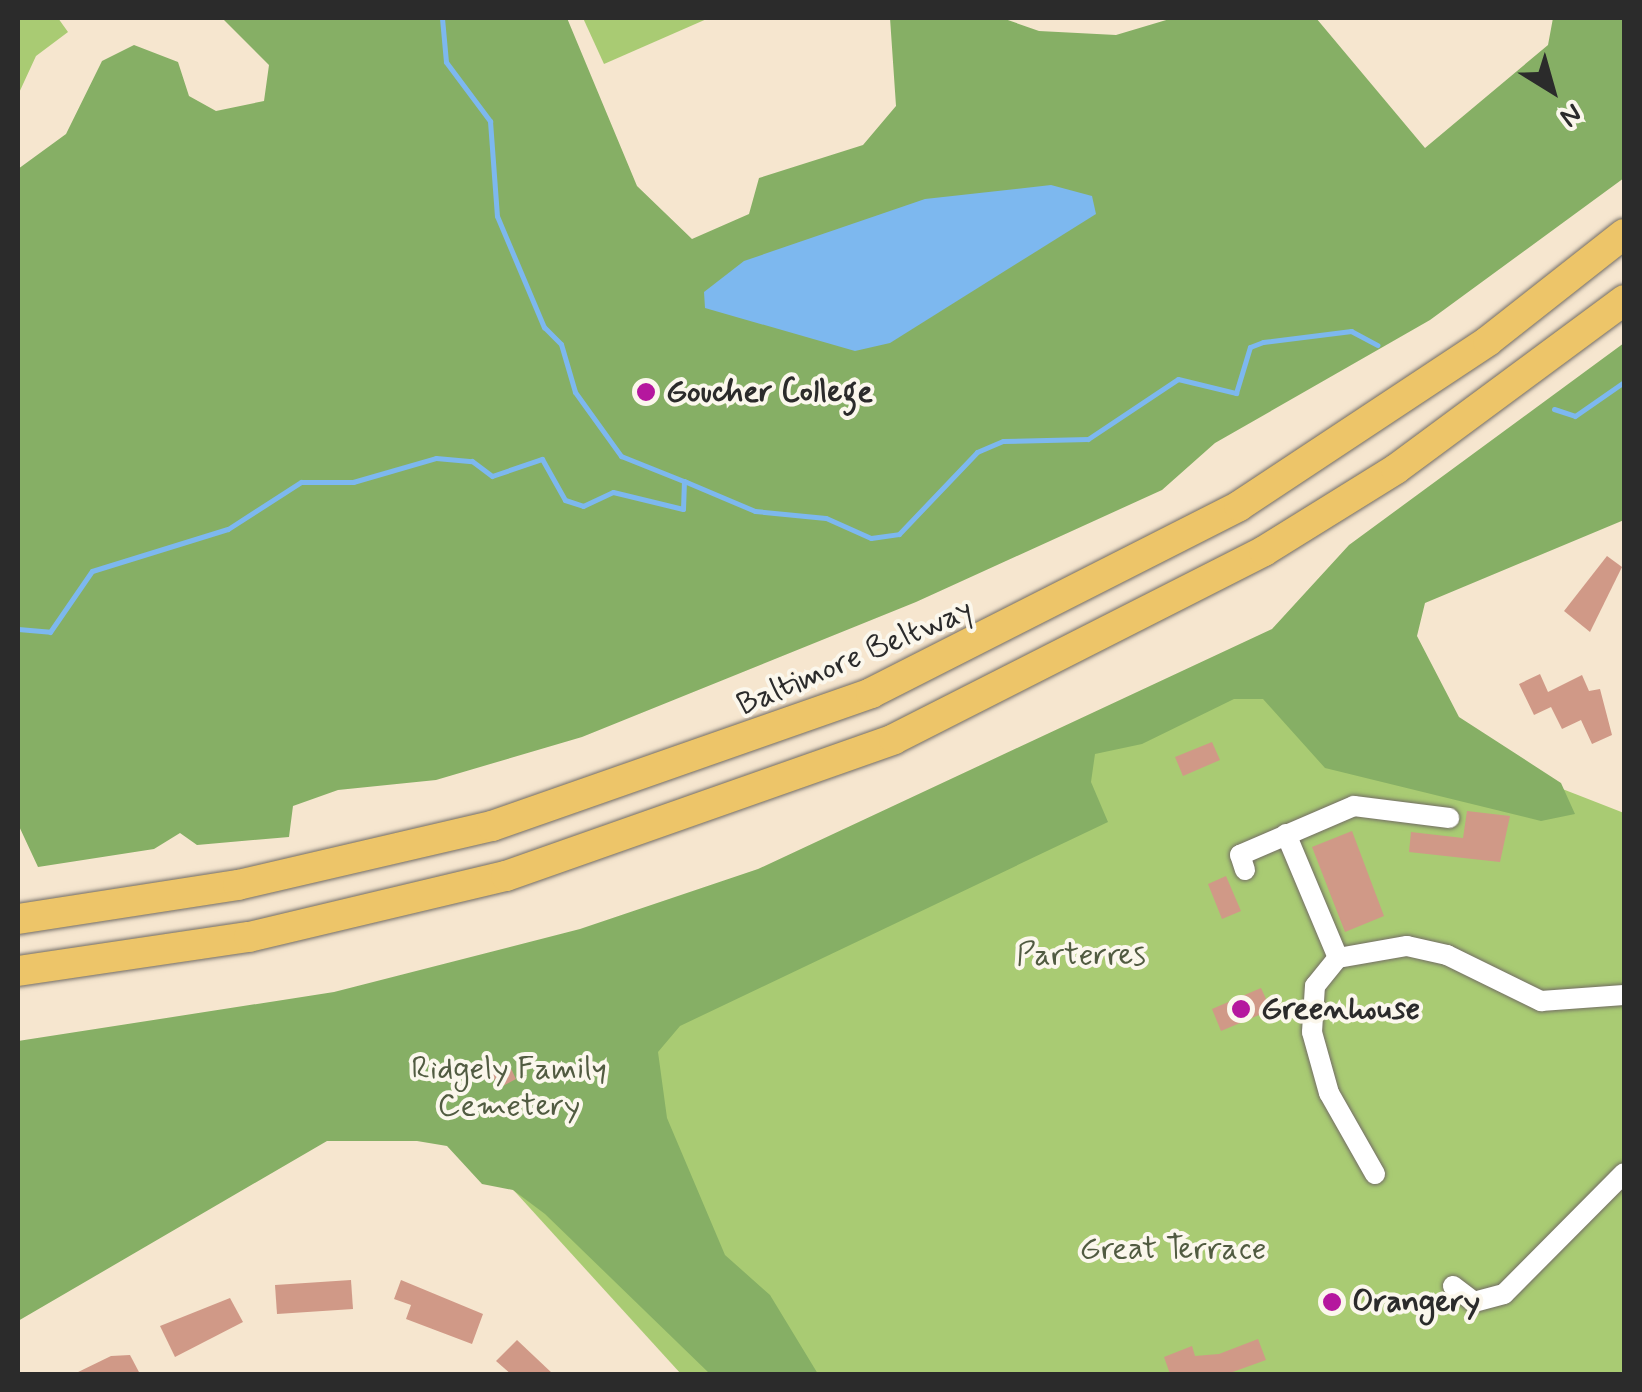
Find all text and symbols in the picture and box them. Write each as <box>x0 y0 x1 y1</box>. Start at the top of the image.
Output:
north arrow <box>1502 40 1602 140</box>
text: N <box>1552 94 1589 135</box>
place label: Goucher College <box>666 373 876 411</box>
marker: Goucher College <box>635 381 657 403</box>
street label: Baltimore Beltway <box>731 591 979 725</box>
park label: Parterres <box>1016 936 1146 974</box>
place label: Greenhouse <box>1261 990 1420 1028</box>
marker: Greenhouse <box>1230 998 1252 1020</box>
park label: Ridgely Family Cemetery <box>410 1051 608 1126</box>
park label: Great Terrace <box>1080 1230 1266 1268</box>
place label: Orangery <box>1352 1283 1480 1321</box>
marker: Orangery <box>1321 1291 1343 1313</box>

